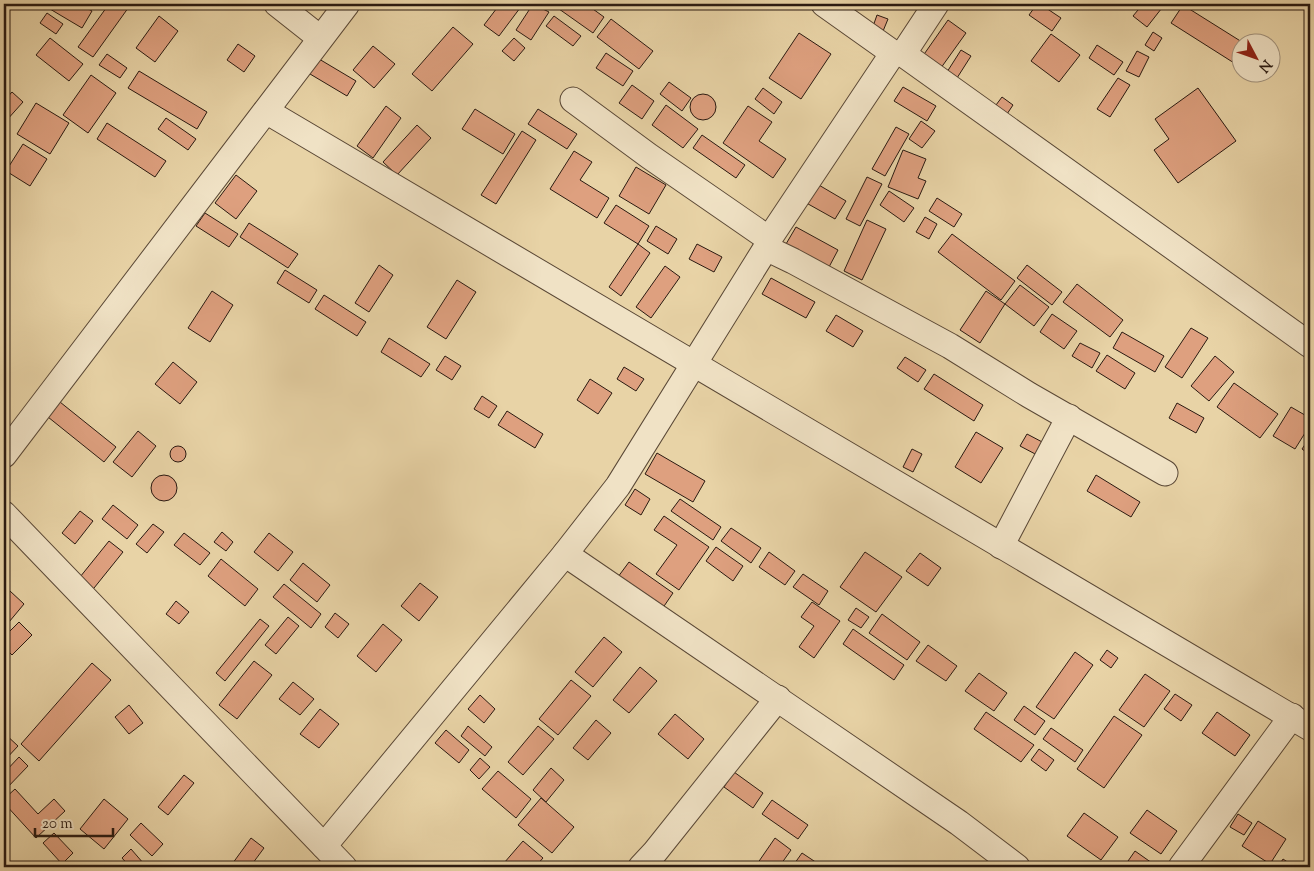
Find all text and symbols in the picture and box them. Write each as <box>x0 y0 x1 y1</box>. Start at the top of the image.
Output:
north arrow <box>1232 32 1282 82</box>
text: N <box>1253 54 1276 76</box>
scale bar <box>35 806 112 838</box>
text: 20 m <box>42 814 73 835</box>

